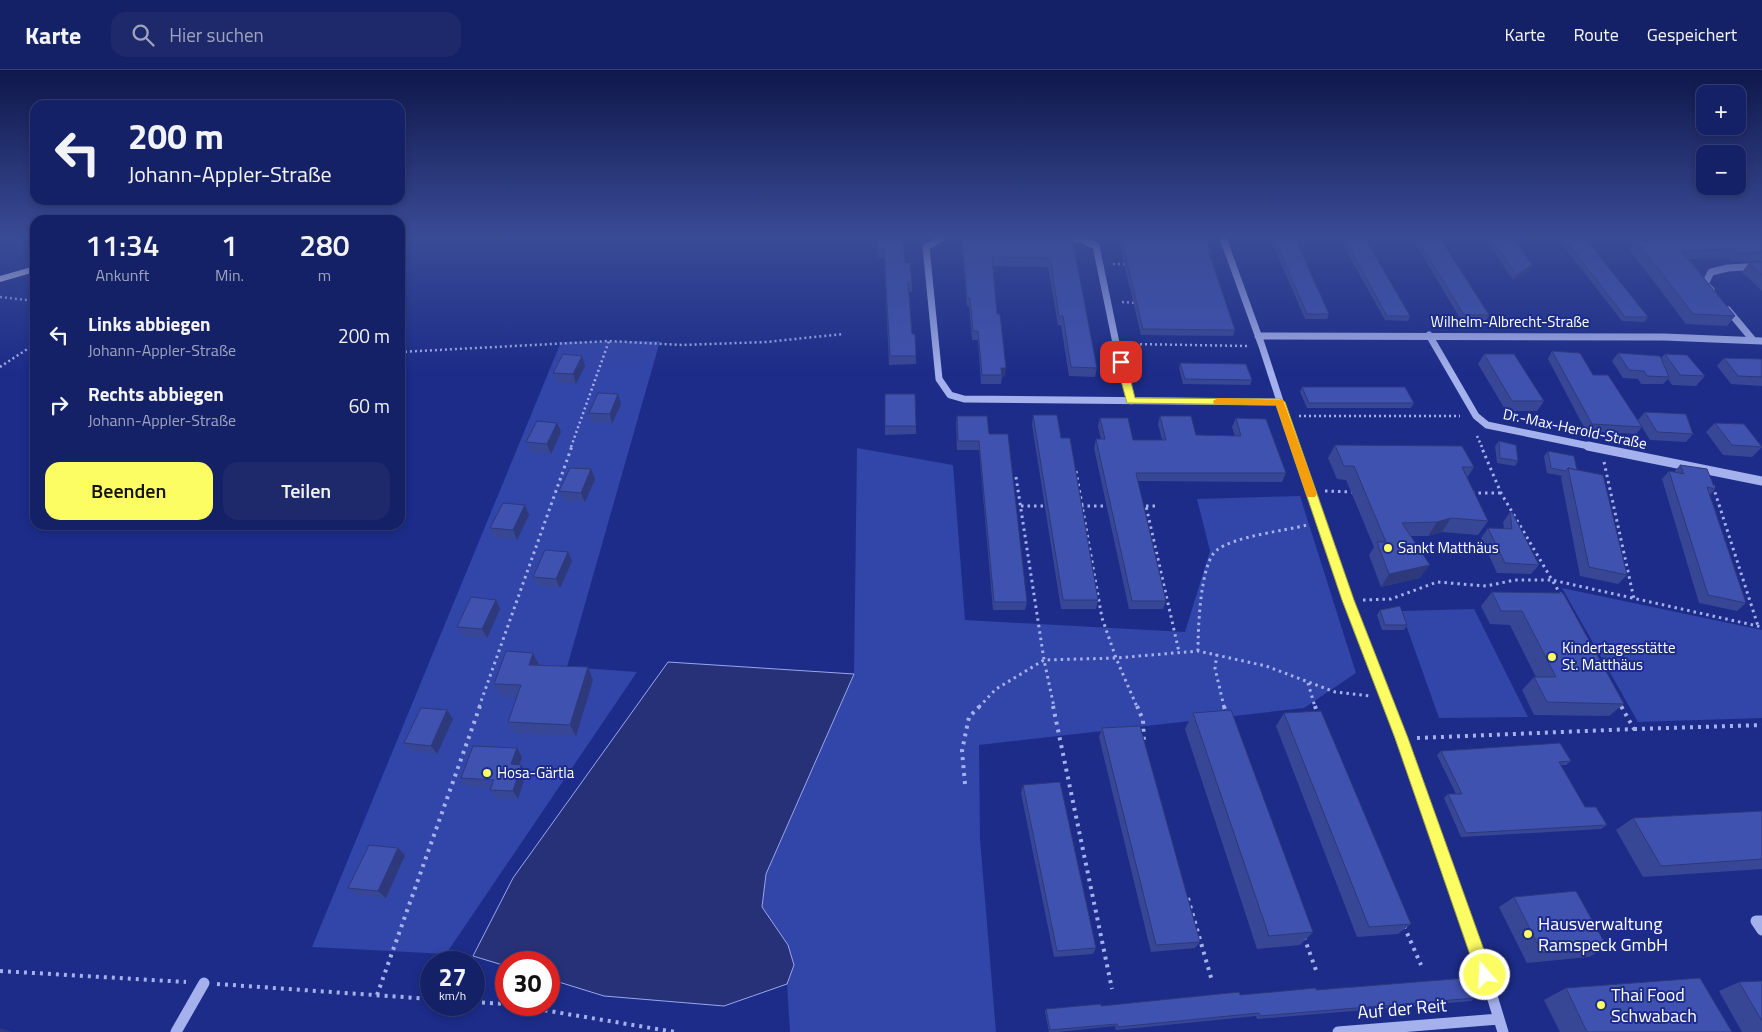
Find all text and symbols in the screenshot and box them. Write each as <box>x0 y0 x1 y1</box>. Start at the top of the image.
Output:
search box <box>111 12 461 57</box>
text: Karte <box>25 17 81 53</box>
text: Hier suchen <box>169 20 264 49</box>
icon: search <box>129 21 157 49</box>
text: Karte <box>1504 21 1545 48</box>
text: Route <box>1573 21 1619 48</box>
text: Gespeichert <box>1647 21 1737 48</box>
map controls <box>1696 85 1746 195</box>
button: + <box>1696 85 1746 135</box>
text: 200 m <box>128 109 224 163</box>
icon: left <box>45 120 110 185</box>
button: − <box>1696 145 1746 195</box>
text: Johann-Appler-Straße <box>128 157 332 191</box>
text: 11:34 <box>85 222 160 268</box>
text: 1 <box>221 222 238 268</box>
text: 280 <box>299 222 350 268</box>
text: Ankunft <box>96 263 149 287</box>
text: Min. <box>215 263 244 287</box>
text: m <box>318 263 331 287</box>
text: Links abbiegen <box>88 309 211 338</box>
street label: Wilhelm-Albrecht-Straße <box>1431 310 1589 333</box>
icon: left <box>45 321 73 349</box>
text: 200 m <box>338 321 390 350</box>
text: Johann-Appler-Straße <box>88 338 236 362</box>
pin <box>1100 341 1142 383</box>
icon: arrive <box>1107 348 1135 376</box>
text: Rechts abbiegen <box>88 379 224 408</box>
icon: right <box>45 391 73 419</box>
text: 60 m <box>349 391 390 420</box>
street label: Dr.-Max-Herold-Straße <box>1501 402 1649 455</box>
text: Johann-Appler-Straße <box>88 408 236 432</box>
button: Beenden <box>45 462 213 520</box>
button: Teilen <box>223 462 390 520</box>
place label: Sankt Matthäus <box>1398 536 1499 559</box>
marker: Sankt Matthäus <box>1382 542 1394 554</box>
place label: Kindertagesstätte St. Matthäus <box>1562 636 1675 676</box>
marker: Kindertagesstätte St. Matthäus <box>1546 651 1558 663</box>
place label: Hosa-Gärtla <box>497 761 575 784</box>
marker: Hosa-Gärtla <box>481 767 493 779</box>
place label: Hausverwaltung Ramspeck GmbH <box>1538 910 1668 958</box>
marker: Hausverwaltung Ramspeck GmbH <box>1522 928 1534 940</box>
position arrow <box>1458 948 1510 1000</box>
speed limit sign: 30 <box>495 951 560 1016</box>
text: 27 <box>438 958 467 996</box>
place label: Thai Food Schwabach <box>1611 981 1697 1029</box>
text: km/h <box>439 986 466 1005</box>
street label: Auf der Reit <box>1356 991 1448 1026</box>
marker: Thai Food Schwabach <box>1595 999 1607 1011</box>

